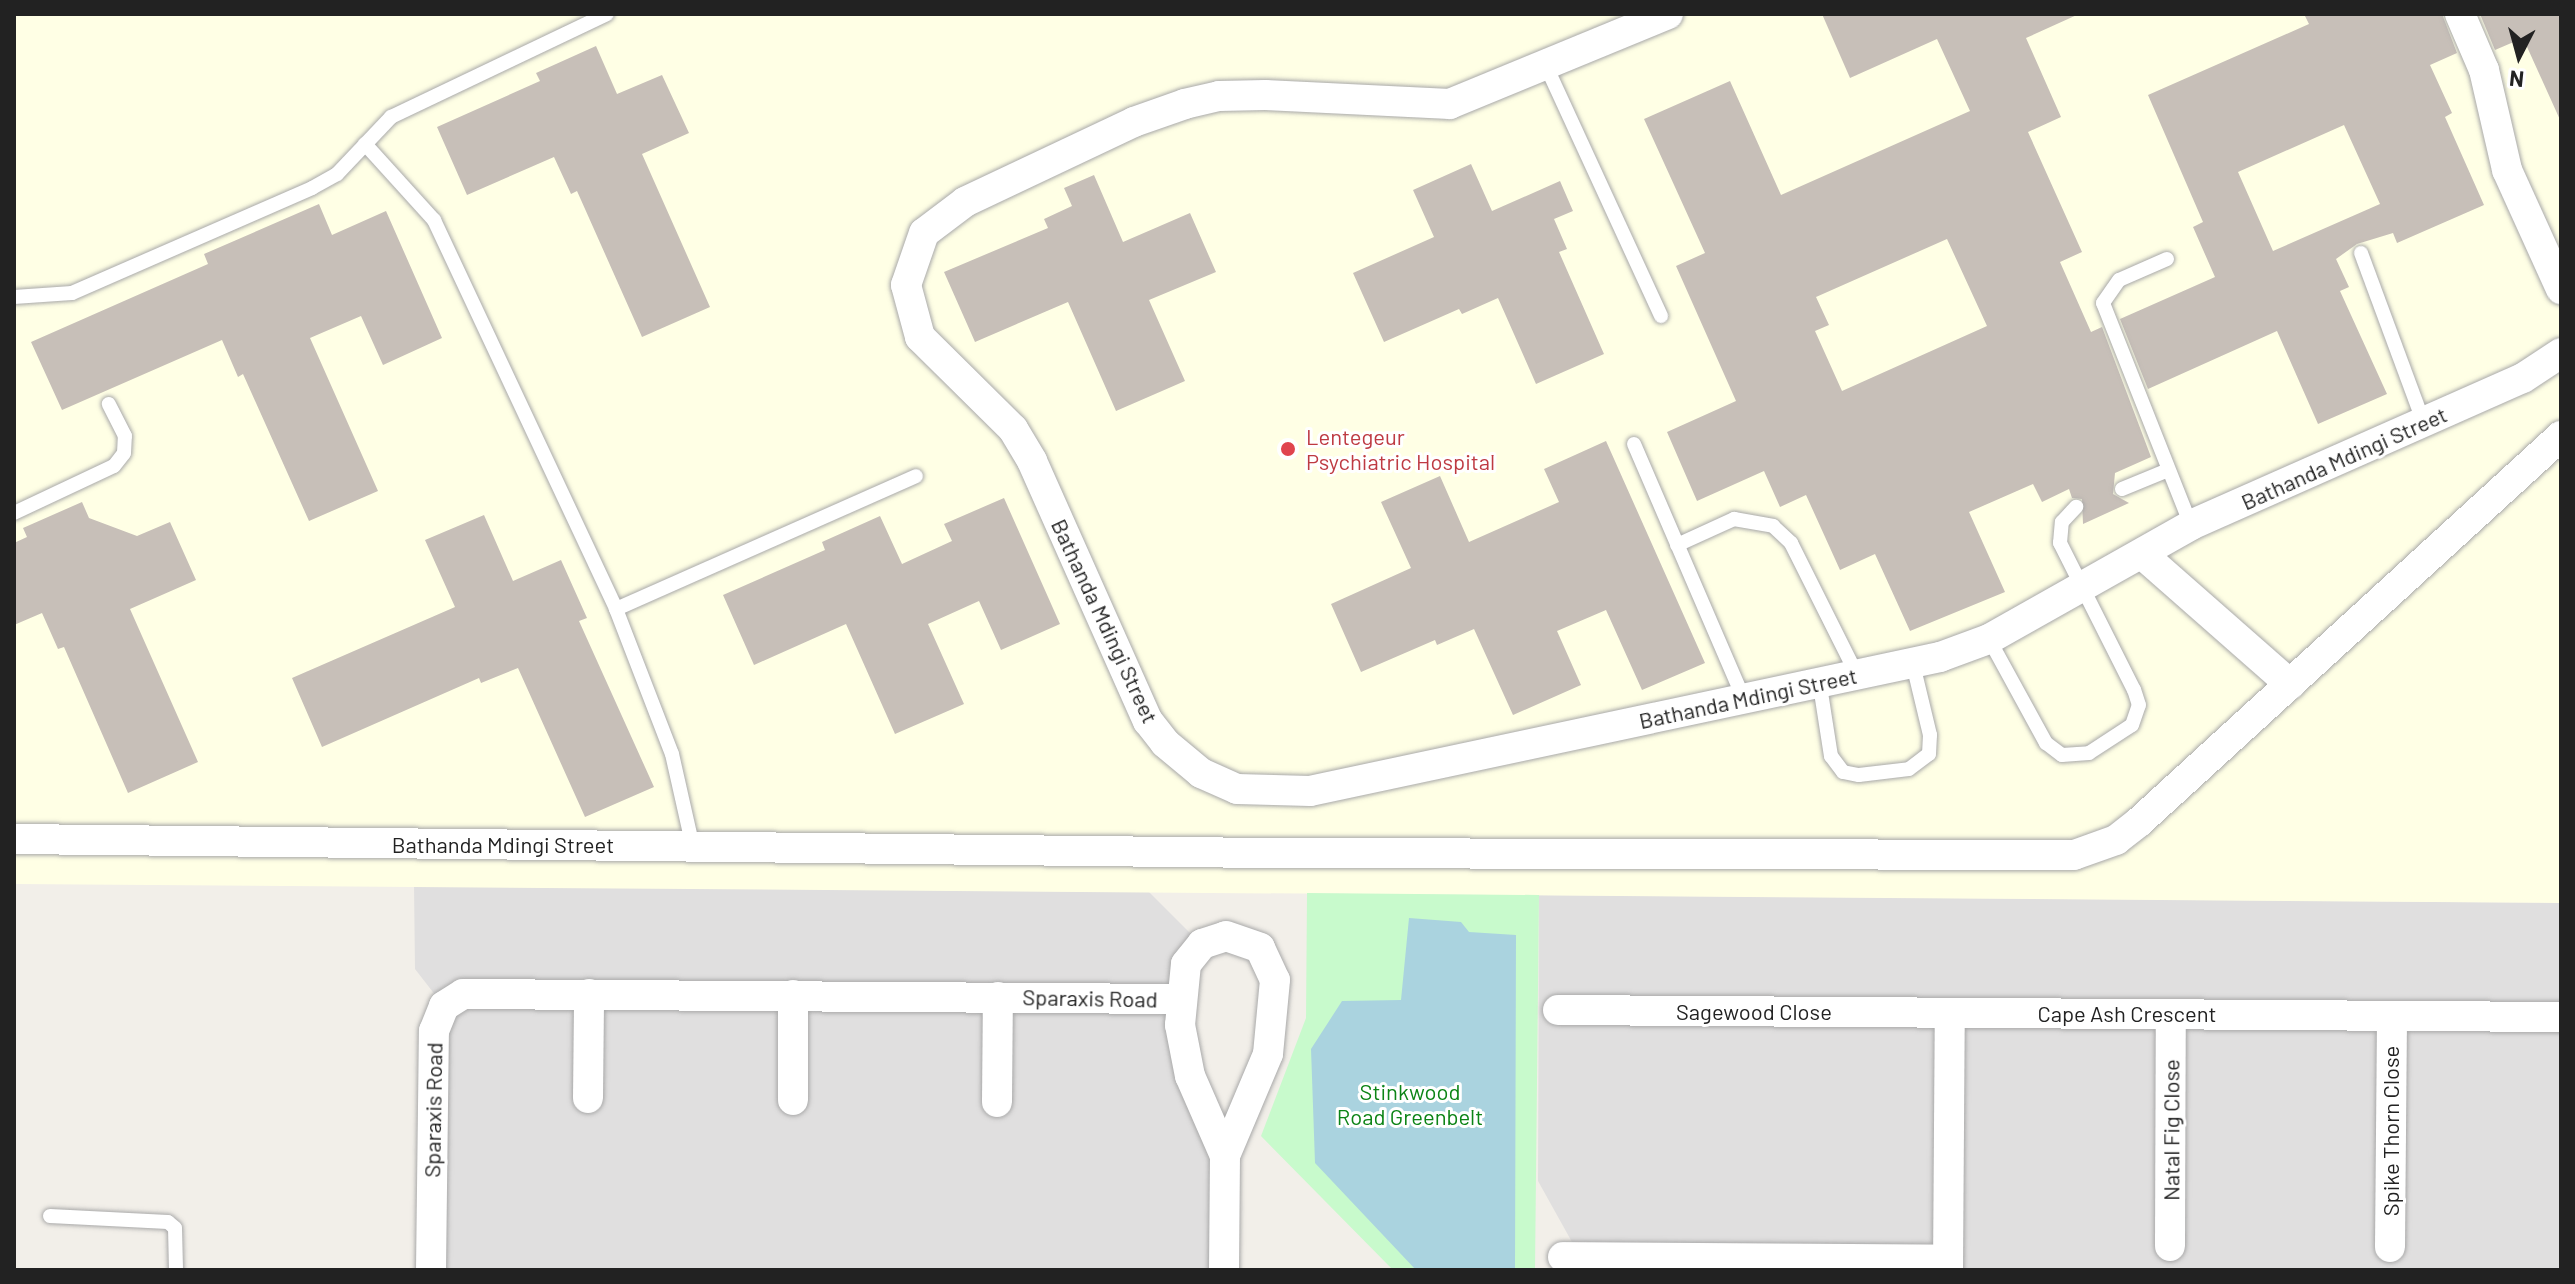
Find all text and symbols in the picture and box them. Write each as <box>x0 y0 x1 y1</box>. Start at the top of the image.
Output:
north arrow <box>2479 16 2559 96</box>
text: N <box>2508 66 2525 94</box>
street label: Bathanda Mdingi Street <box>2237 401 2451 515</box>
place label: Lentegeur Psychiatric Hospital <box>1306 423 1495 474</box>
marker: Lentegeur Psychiatric Hospital <box>1277 438 1299 460</box>
street label: Bathanda Mdingi Street <box>1046 515 1164 727</box>
street label: Bathanda Mdingi Street <box>1637 662 1859 734</box>
street label: Bathanda Mdingi Street <box>392 832 614 858</box>
street label: Sparaxis Road <box>1022 984 1158 1012</box>
street label: Sagewood Close <box>1676 999 1832 1025</box>
street label: Cape Ash Crescent <box>2037 1001 2217 1027</box>
street label: Sparaxis Road <box>419 1042 447 1178</box>
street label: Spike Thorn Close <box>2378 1046 2404 1216</box>
street label: Natal Fig Close <box>2158 1059 2184 1201</box>
park label: Stinkwood Road Greenbelt <box>1337 1078 1483 1130</box>

